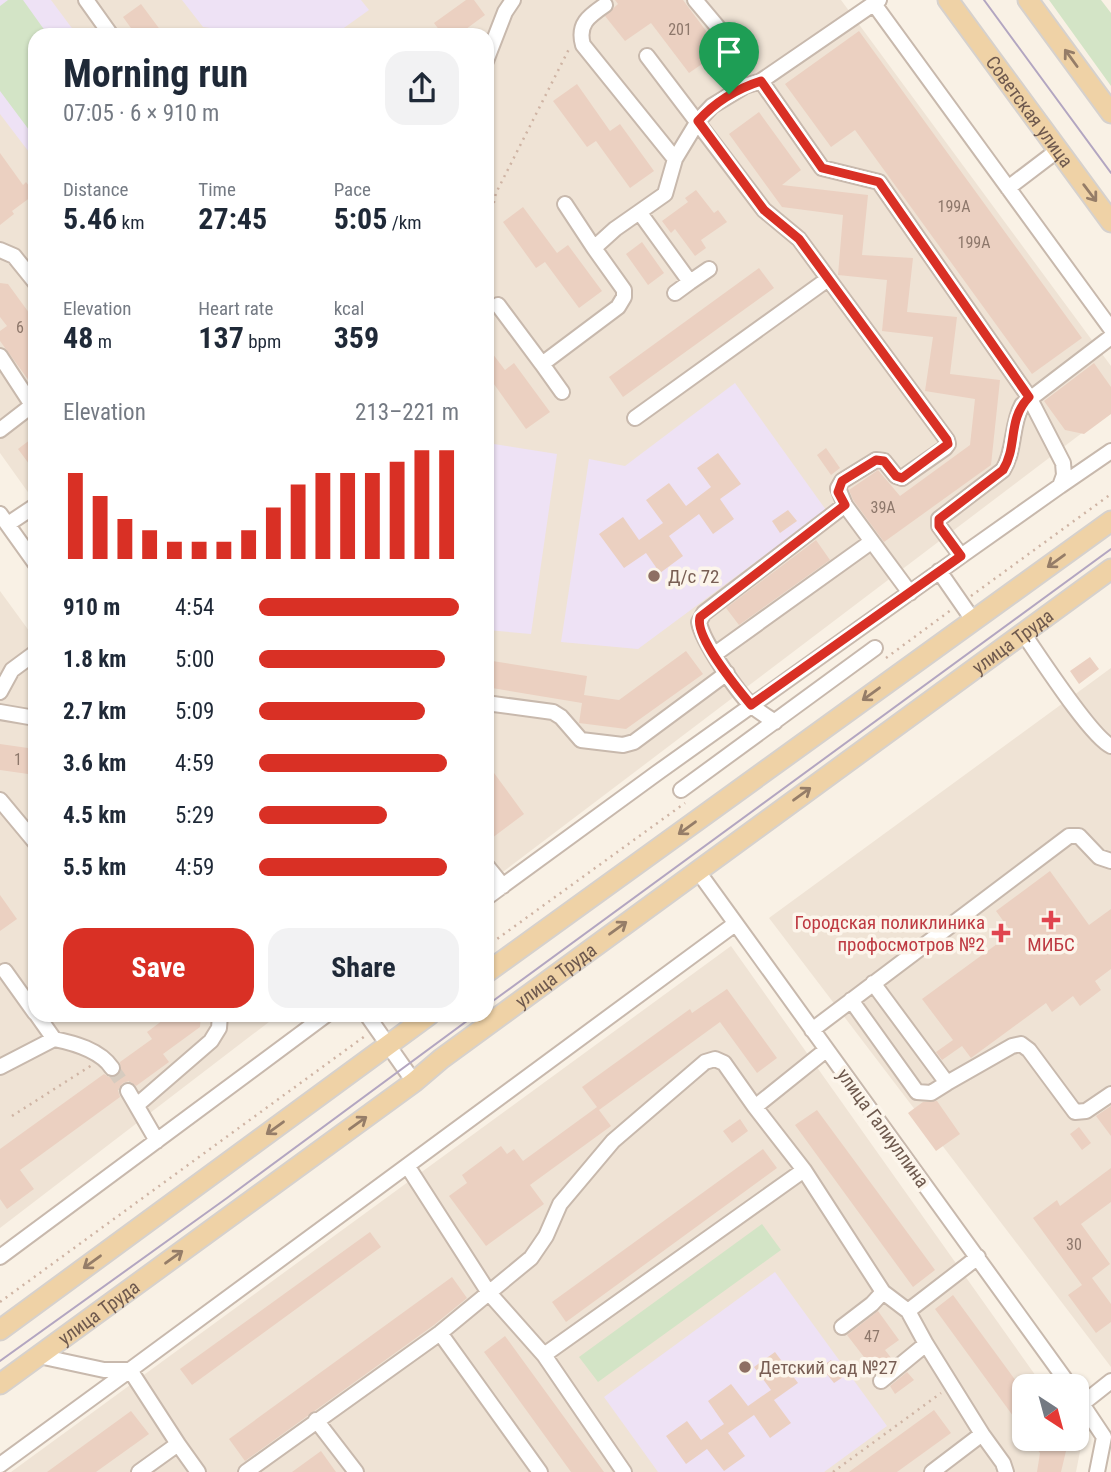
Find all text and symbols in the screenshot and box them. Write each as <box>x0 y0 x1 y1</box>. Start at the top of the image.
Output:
house number: 201 <box>668 20 692 39</box>
pin <box>699 22 759 94</box>
icon: arrive <box>710 33 748 71</box>
one-way arrow <box>1063 49 1078 68</box>
button: share <box>385 51 459 125</box>
street label: Советская улица <box>981 51 1078 172</box>
text: Morning run <box>63 52 248 96</box>
text: 07:05 · 6 × 910 m <box>63 100 219 127</box>
text: Distance <box>63 178 128 201</box>
text: Time <box>198 178 236 201</box>
text: Pace <box>334 178 371 201</box>
one-way arrow <box>1083 183 1097 202</box>
house number: 199А <box>938 197 970 216</box>
text: 5.46 <box>63 201 117 236</box>
text: 27:45 <box>198 201 267 236</box>
text: 5:05 <box>334 201 387 236</box>
text: km <box>117 211 144 234</box>
text: /km <box>387 211 422 234</box>
house number: 199А <box>958 233 990 252</box>
text: Elevation <box>63 297 131 320</box>
text: Heart rate <box>198 297 273 320</box>
text: kcal <box>334 297 364 320</box>
house number: 6 <box>16 318 24 337</box>
text: 48 <box>63 320 93 355</box>
text: 137 <box>198 320 244 355</box>
text: 359 <box>334 320 379 355</box>
text: m <box>93 330 112 353</box>
text: bpm <box>244 330 281 353</box>
text: Elevation <box>63 399 146 426</box>
text: 213–221 m <box>355 399 459 426</box>
house number: 39А <box>870 498 896 517</box>
one-way arrow <box>1047 554 1066 568</box>
place label: Д/с 72 <box>668 565 720 588</box>
marker: Д/с 72 <box>646 568 662 584</box>
text: 910 m <box>63 594 120 621</box>
text: 4:54 <box>175 594 214 621</box>
street label: улица Труда <box>967 604 1058 678</box>
text: 1.8 km <box>63 646 126 673</box>
text: 5:00 <box>175 646 214 673</box>
one-way arrow <box>862 687 881 701</box>
text: 2.7 km <box>63 698 126 725</box>
text: 5:09 <box>175 698 214 725</box>
house number: 1 <box>14 750 22 769</box>
text: 3.6 km <box>63 750 126 777</box>
text: 4:59 <box>175 750 214 777</box>
one-way arrow <box>792 786 811 801</box>
text: 4.5 km <box>63 802 126 829</box>
text: 5:29 <box>175 802 214 829</box>
one-way arrow <box>678 820 697 835</box>
text: 5.5 km <box>63 854 126 881</box>
text: 4:59 <box>175 854 214 881</box>
marker: МИБС <box>1041 910 1061 930</box>
place label: Городская поликлиника профосмотров №2 <box>794 911 985 956</box>
one-way arrow <box>608 921 627 935</box>
marker: Городская поликлиника профосмотров №2 <box>991 923 1011 943</box>
button: Save <box>63 928 254 1008</box>
button: Share <box>268 928 459 1008</box>
place label: МИБС <box>1027 933 1075 956</box>
street label: улица Труда <box>511 938 601 1012</box>
street label: улица Галиуллина <box>832 1064 934 1192</box>
one-way arrow <box>348 1116 367 1131</box>
one-way arrow <box>266 1120 285 1135</box>
house number: 30 <box>1066 1235 1082 1254</box>
one-way arrow <box>164 1250 183 1264</box>
one-way arrow <box>83 1255 101 1270</box>
street label: улица Труда <box>53 1275 144 1349</box>
house number: 47 <box>864 1327 880 1346</box>
place label: Детский сад №27 <box>759 1356 897 1379</box>
marker: Детский сад №27 <box>737 1359 753 1375</box>
north arrow <box>1012 1374 1088 1451</box>
map controls <box>1012 1374 1089 1451</box>

